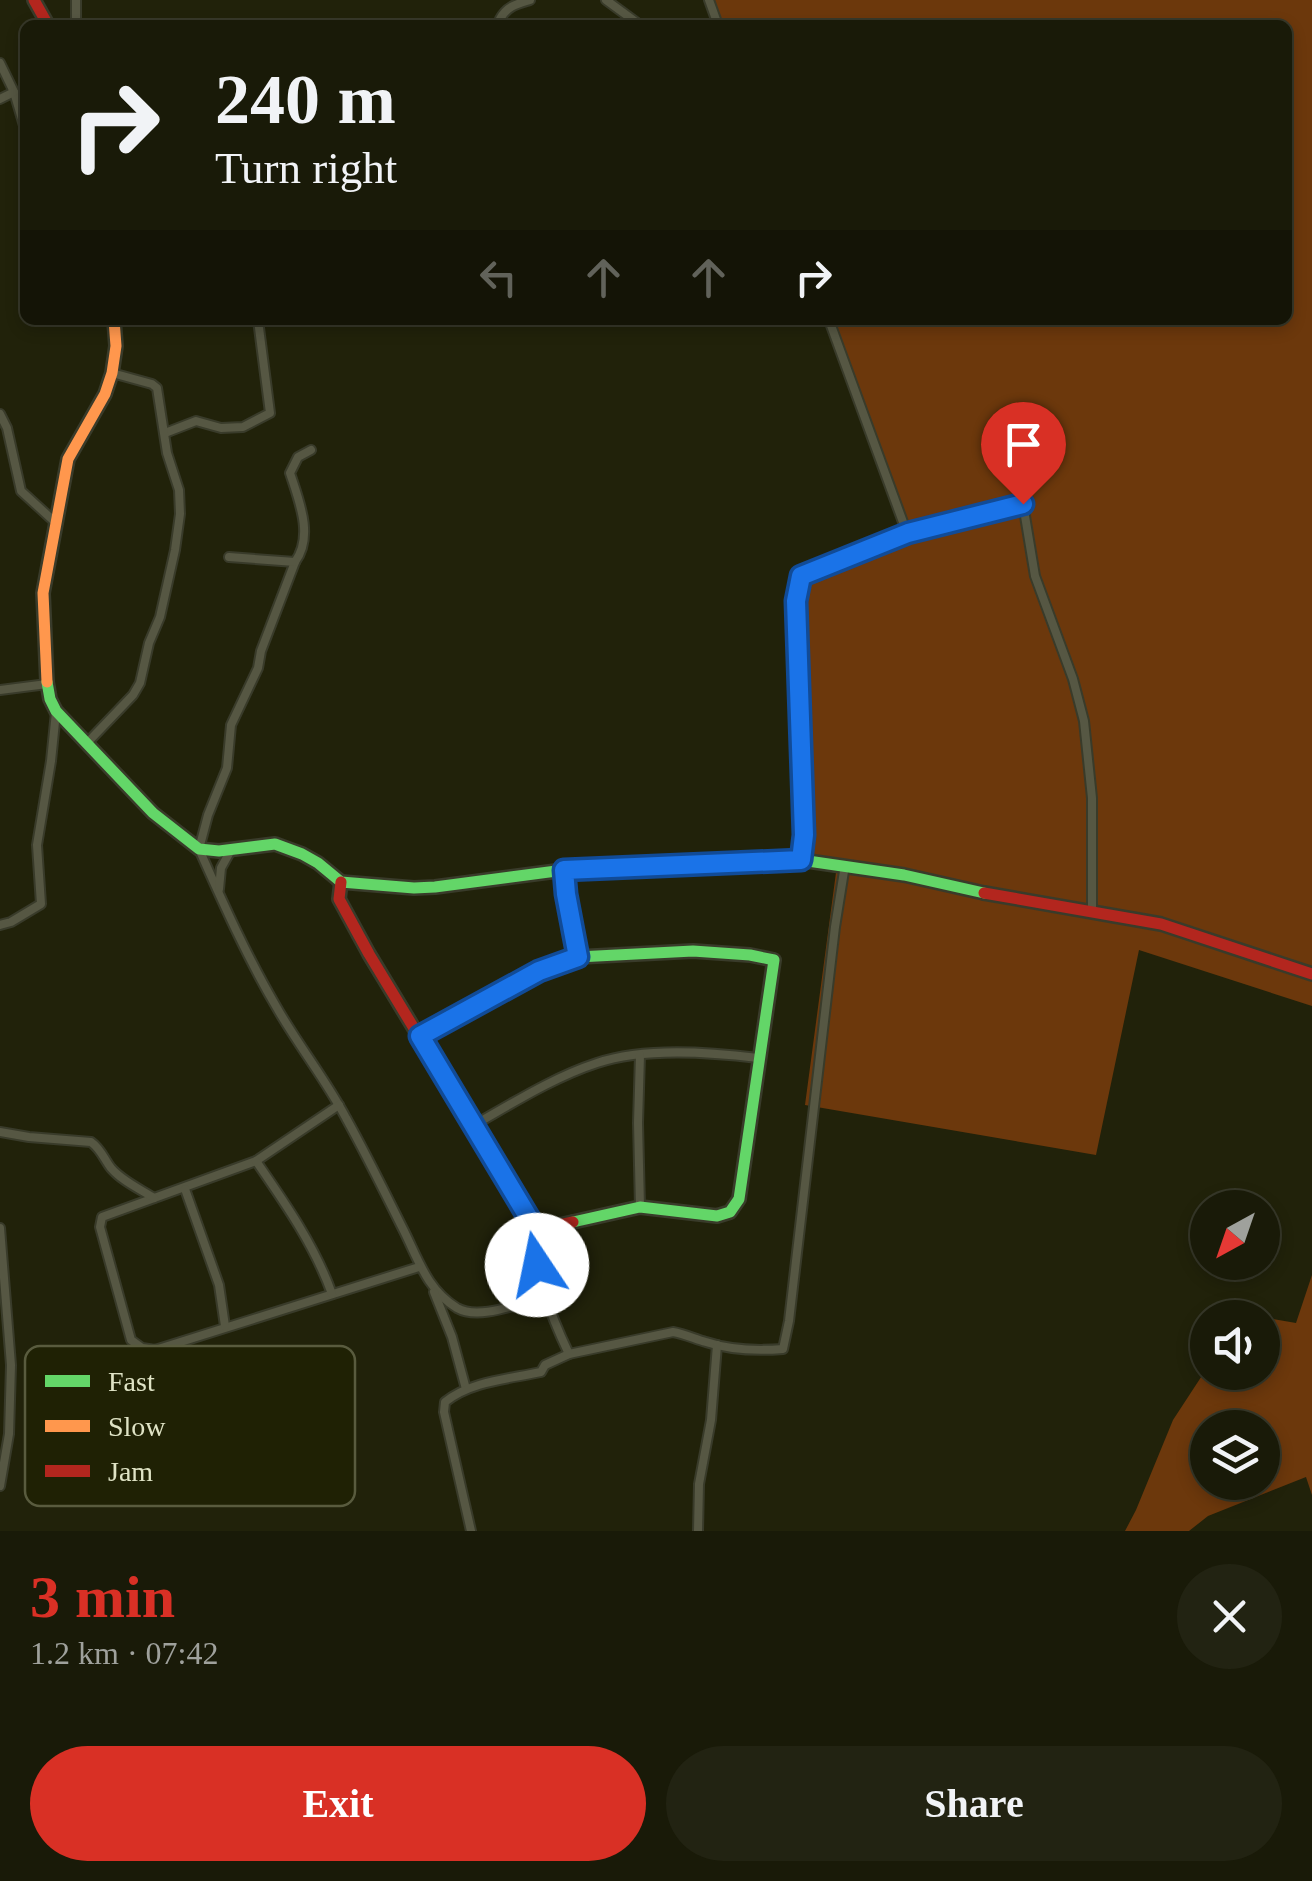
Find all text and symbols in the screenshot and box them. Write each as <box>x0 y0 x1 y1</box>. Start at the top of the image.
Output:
icon: right <box>50 60 180 190</box>
text: 240 m <box>215 61 396 138</box>
text: Turn right <box>215 143 397 193</box>
icon: left <box>471 250 526 305</box>
icon: ahead <box>576 250 631 305</box>
icon: ahead <box>681 250 736 305</box>
icon: right <box>786 250 841 305</box>
pin <box>981 402 1066 505</box>
icon: arrive <box>996 417 1051 472</box>
north arrow <box>1190 1190 1280 1280</box>
map controls <box>1190 1190 1280 1500</box>
position arrow <box>485 1213 589 1317</box>
button: sound <box>1190 1300 1280 1390</box>
legend <box>25 1346 355 1506</box>
text: Fast <box>108 1366 155 1397</box>
button: layers <box>1190 1410 1280 1500</box>
text: Slow <box>108 1411 166 1442</box>
text: Jam <box>108 1456 153 1487</box>
text: 3 min <box>30 1564 175 1630</box>
button: close <box>1177 1564 1282 1669</box>
text: 1.2 km · 07:42 <box>30 1635 218 1671</box>
button: Exit <box>30 1746 646 1861</box>
button: Share <box>666 1746 1282 1861</box>

